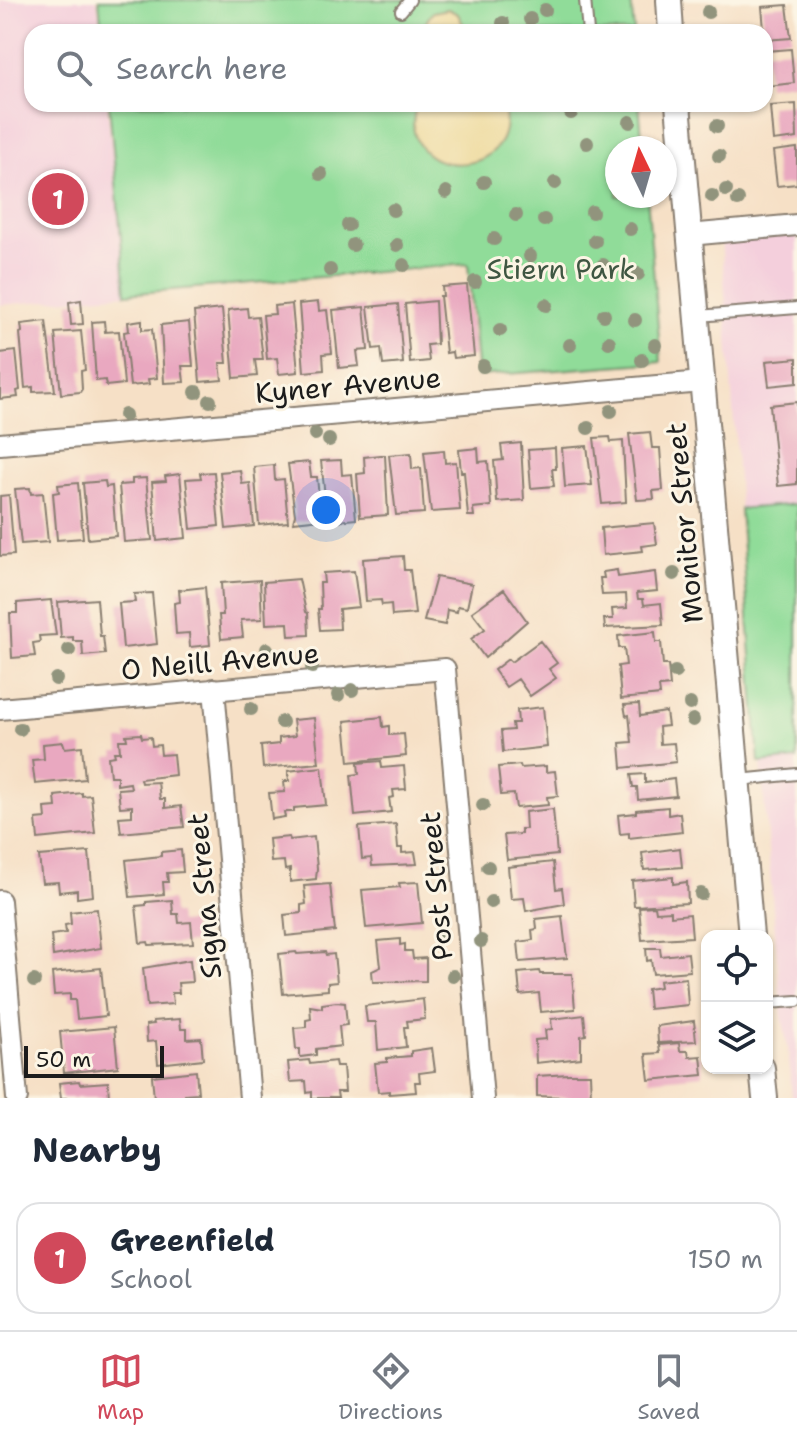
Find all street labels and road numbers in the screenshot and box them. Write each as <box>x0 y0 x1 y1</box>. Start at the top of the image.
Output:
street label: Kyner Avenue <box>253 358 443 412</box>
street label: Monitor Street <box>656 421 712 625</box>
street label: O Neill Avenue <box>119 633 321 689</box>
street label: Post Street <box>411 810 461 962</box>
street label: Signa Street <box>178 811 230 981</box>

